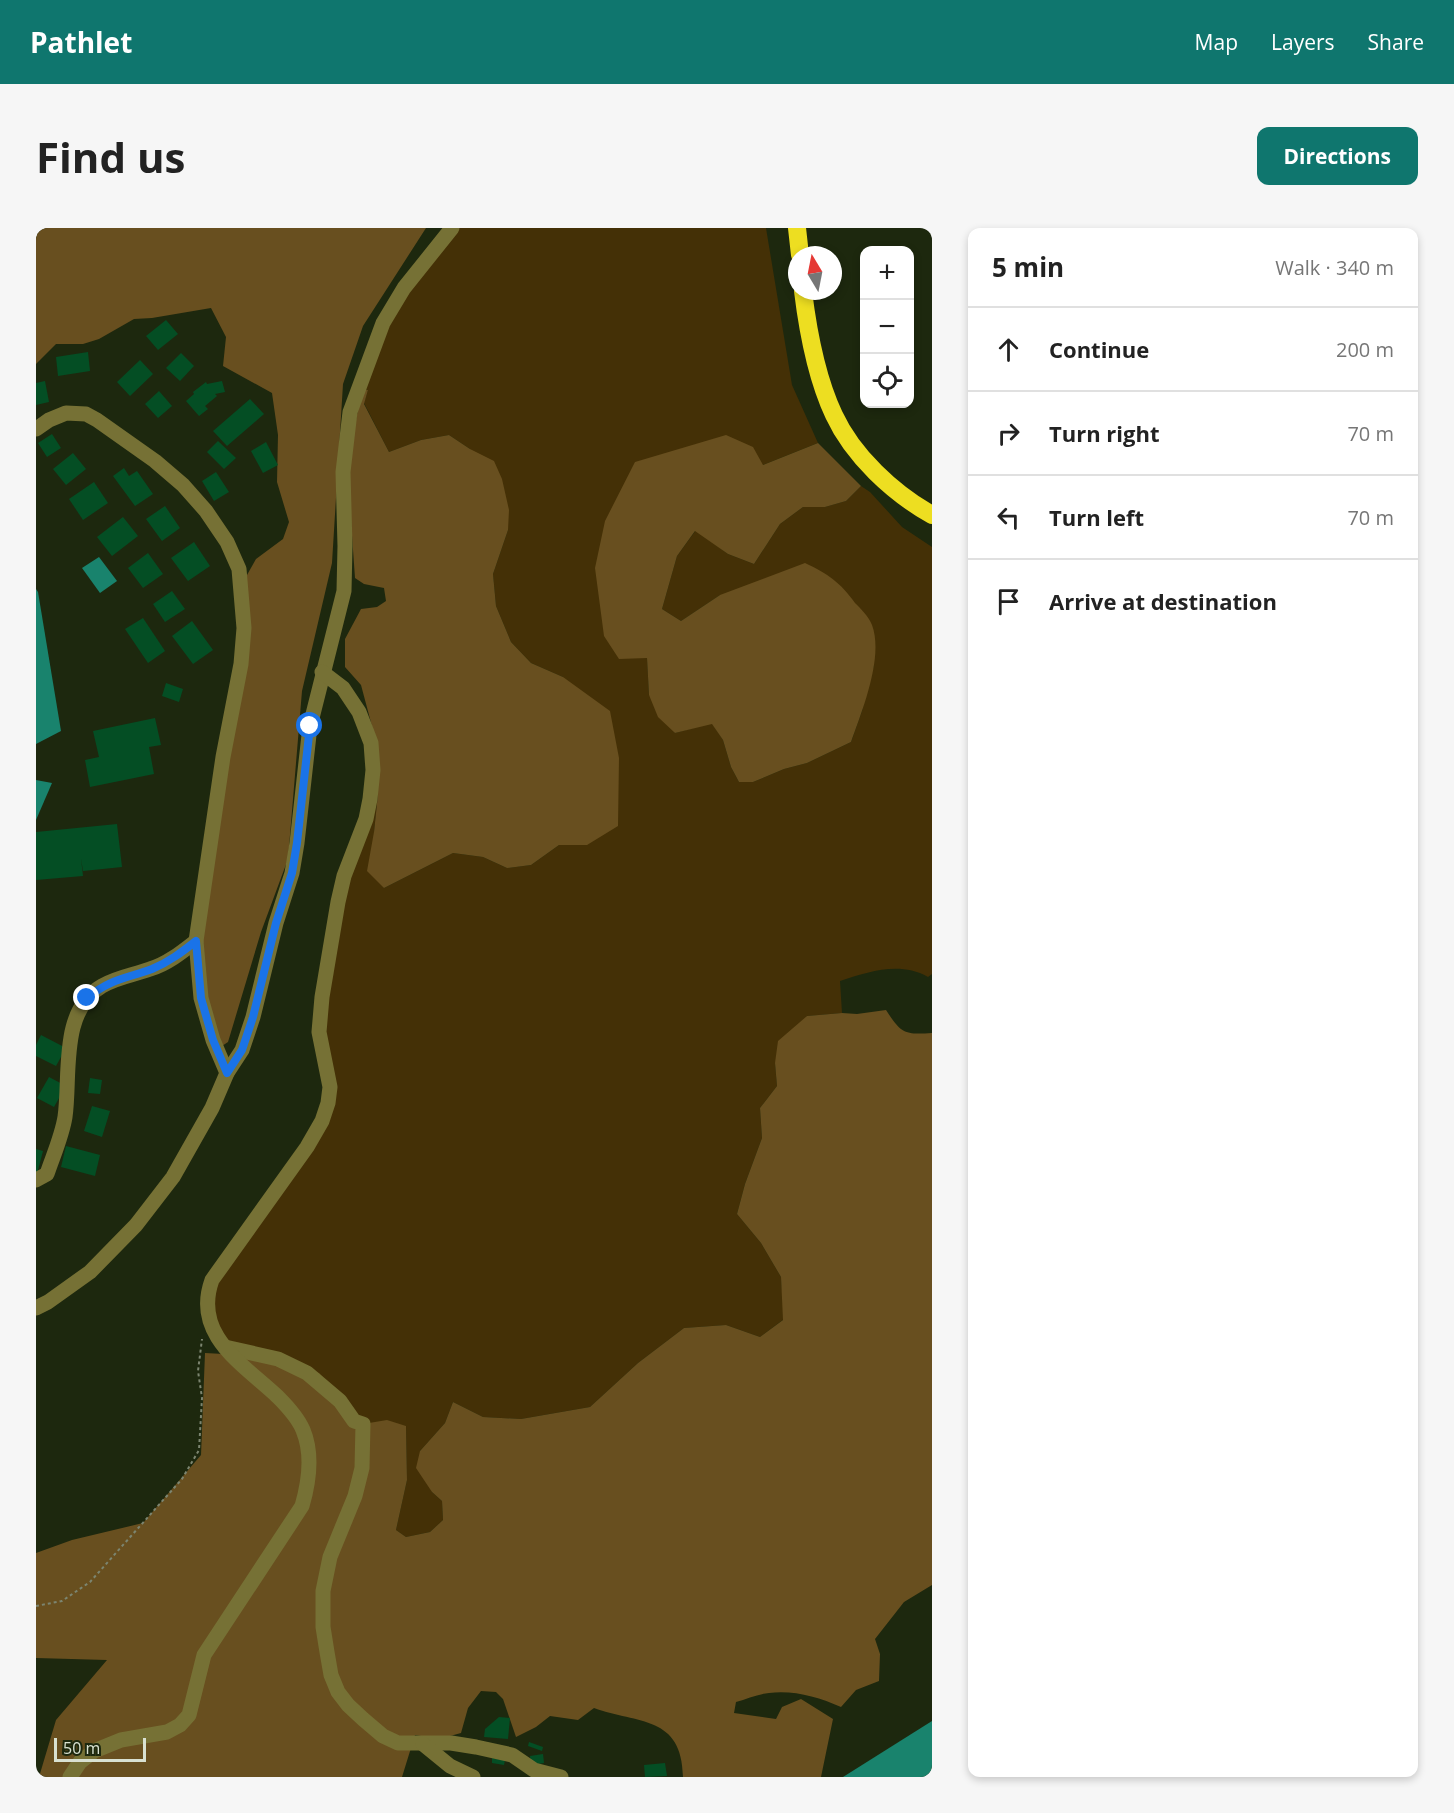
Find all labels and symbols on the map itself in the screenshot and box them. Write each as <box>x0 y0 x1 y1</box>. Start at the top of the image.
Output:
north arrow <box>788 246 842 300</box>
route start <box>296 712 322 738</box>
route end <box>73 984 99 1010</box>
scale bar <box>54 1735 146 1762</box>

